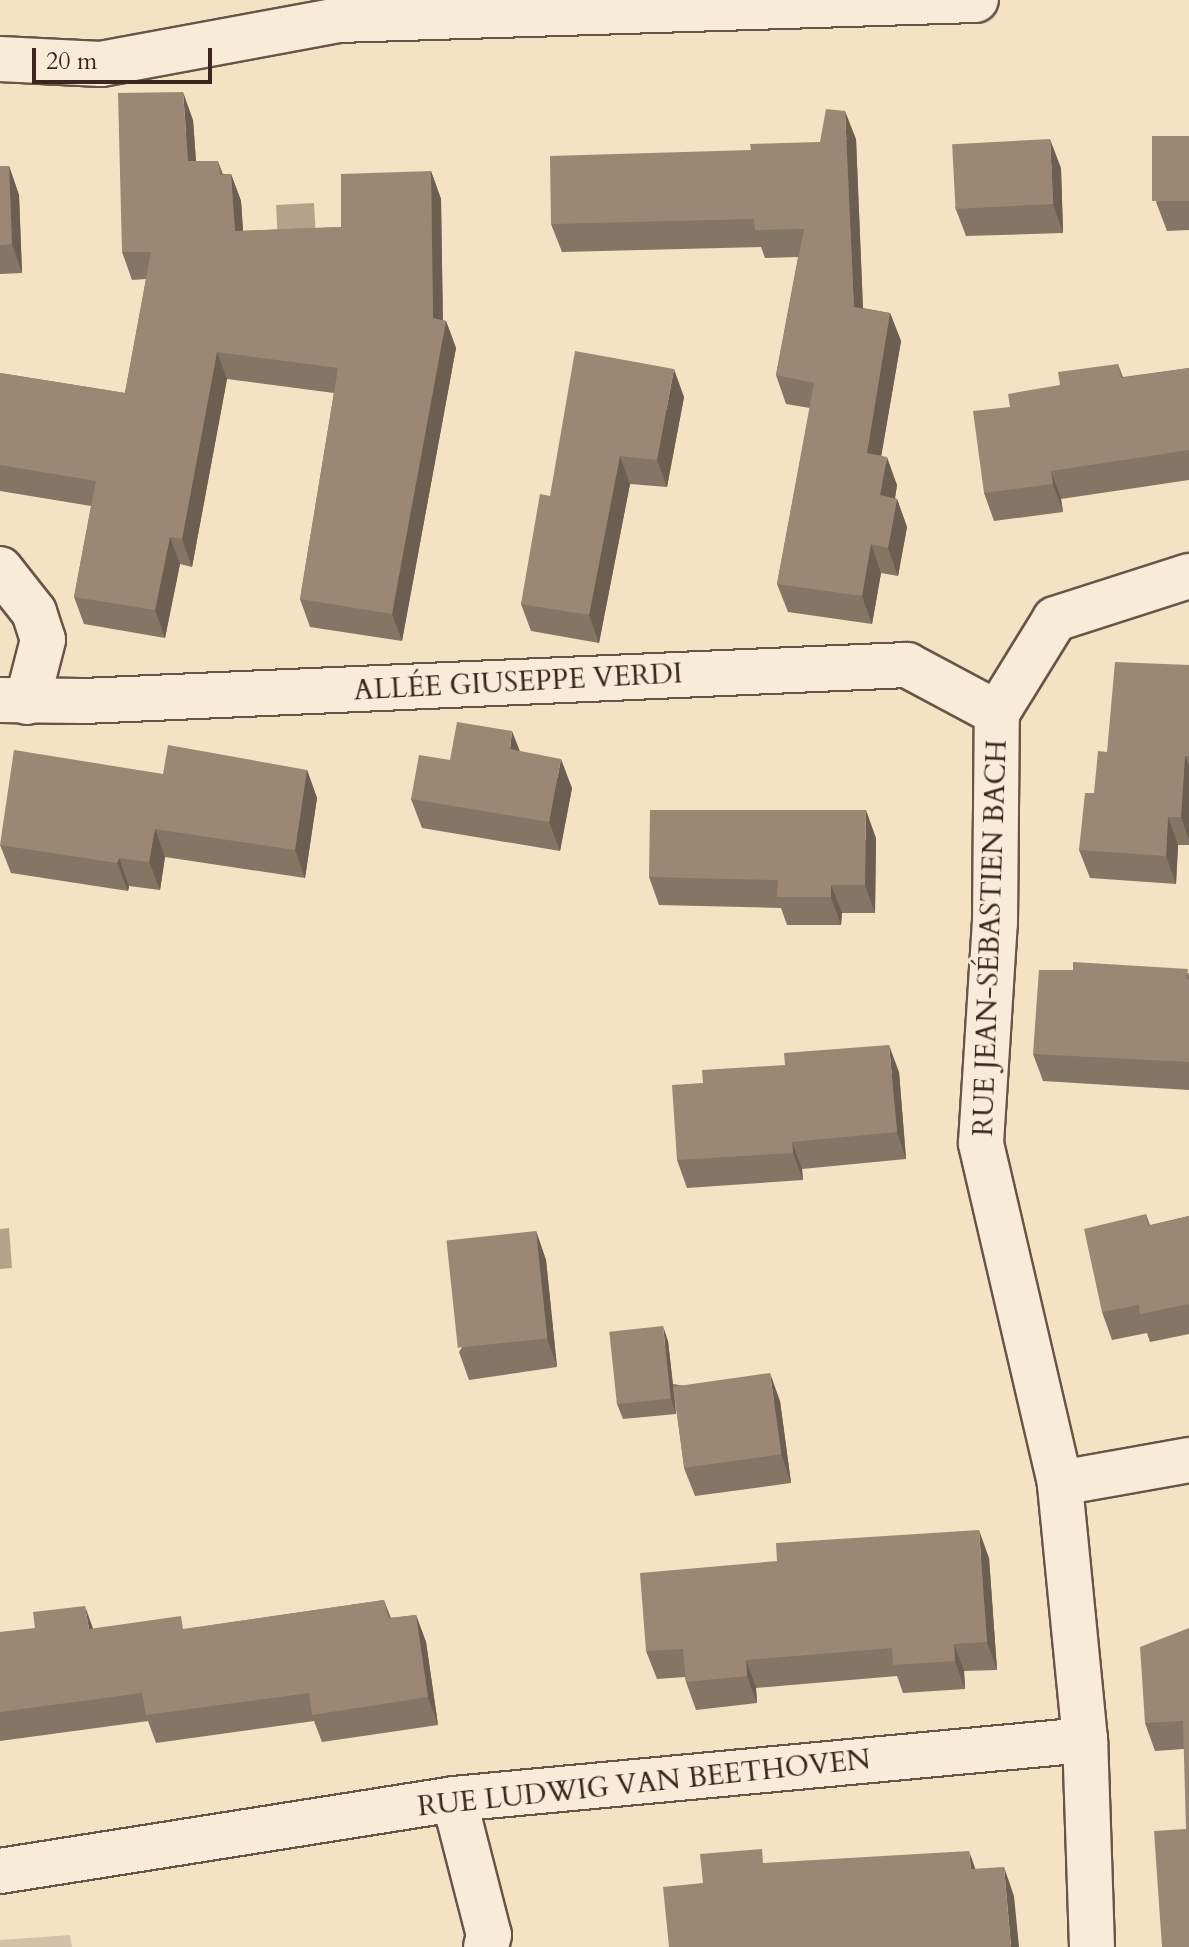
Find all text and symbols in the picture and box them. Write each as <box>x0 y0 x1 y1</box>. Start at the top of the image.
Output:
scale bar <box>36 32 216 82</box>
text: 20 m <box>46 45 97 78</box>
street label: ALLÉE GIUSEPPE VERDI <box>353 657 683 707</box>
street label: RUE JEAN-SÉBASTIEN BACH <box>966 739 1014 1137</box>
street label: RUE LUDWIG VAN BEETHOVEN <box>416 1743 872 1823</box>

